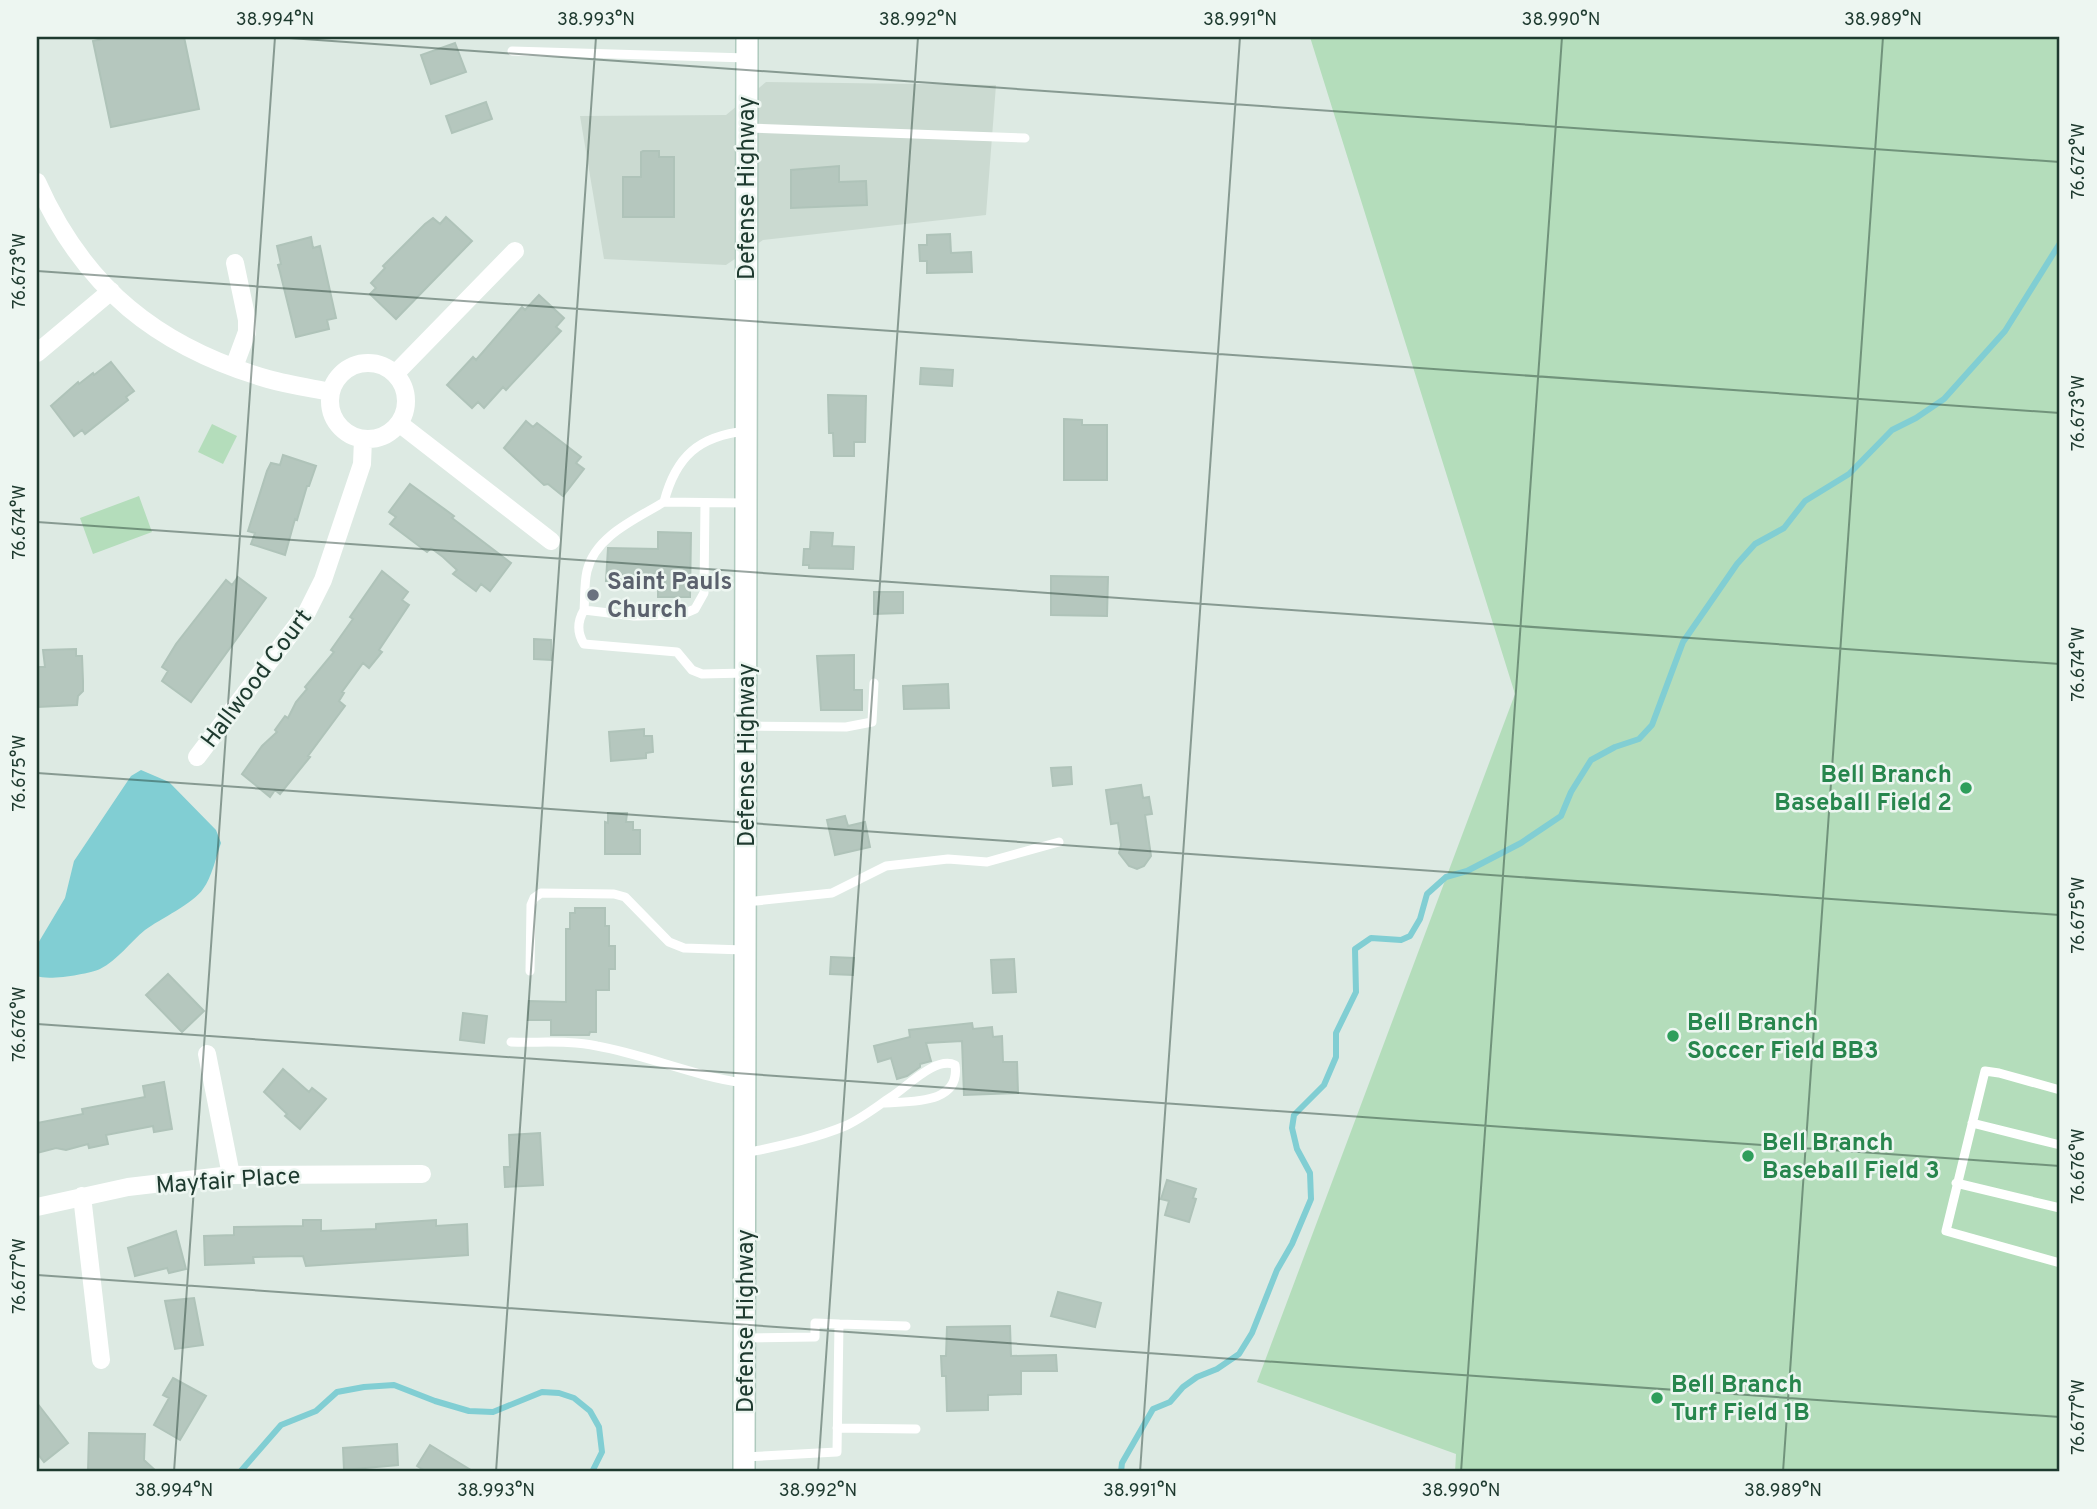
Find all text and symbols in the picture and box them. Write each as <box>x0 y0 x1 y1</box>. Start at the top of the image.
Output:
text: 38.994°N <box>236 9 314 32</box>
text: 38.993°N <box>557 9 635 32</box>
text: 38.992°N <box>879 9 957 32</box>
text: 38.991°N <box>1203 9 1277 32</box>
text: 38.990°N <box>1522 9 1600 32</box>
text: 38.989°N <box>1844 9 1922 32</box>
street label: Defense Highway <box>733 96 763 280</box>
text: 76.672°W <box>2068 123 2091 199</box>
text: 76.673°W <box>9 233 32 309</box>
text: 76.673°W <box>2068 375 2091 451</box>
text: 76.674°W <box>9 485 32 559</box>
place label: Saint Pauls Church <box>607 568 732 626</box>
marker: Saint Pauls Church <box>585 587 601 603</box>
street label: Hallwood Court <box>196 604 320 755</box>
text: 76.674°W <box>2068 627 2091 701</box>
street label: Defense Highway <box>733 663 763 847</box>
text: 76.675°W <box>9 735 32 811</box>
place label: Bell Branch Baseball Field 2 <box>1774 761 1952 819</box>
marker: Bell Branch Baseball Field 2 <box>1958 780 1974 796</box>
text: 76.675°W <box>2068 877 2091 953</box>
text: 76.676°W <box>9 986 32 1062</box>
place label: Bell Branch Soccer Field BB3 <box>1687 1009 1879 1067</box>
marker: Bell Branch Soccer Field BB3 <box>1665 1028 1681 1044</box>
text: 76.676°W <box>2068 1128 2091 1204</box>
place label: Bell Branch Baseball Field 3 <box>1762 1129 1940 1187</box>
marker: Bell Branch Baseball Field 3 <box>1740 1148 1756 1164</box>
street label: Mayfair Place <box>155 1162 301 1202</box>
street label: Defense Highway <box>732 1229 762 1413</box>
text: 76.677°W <box>9 1238 32 1314</box>
place label: Bell Branch Turf Field 1B <box>1671 1371 1810 1429</box>
text: 76.677°W <box>2068 1379 2091 1455</box>
marker: Bell Branch Turf Field 1B <box>1649 1390 1665 1406</box>
text: 38.994°N <box>135 1480 213 1503</box>
text: 38.993°N <box>457 1480 535 1503</box>
text: 38.992°N <box>779 1480 857 1503</box>
text: 38.991°N <box>1103 1480 1177 1503</box>
text: 38.990°N <box>1422 1480 1500 1503</box>
text: 38.989°N <box>1744 1480 1822 1503</box>

